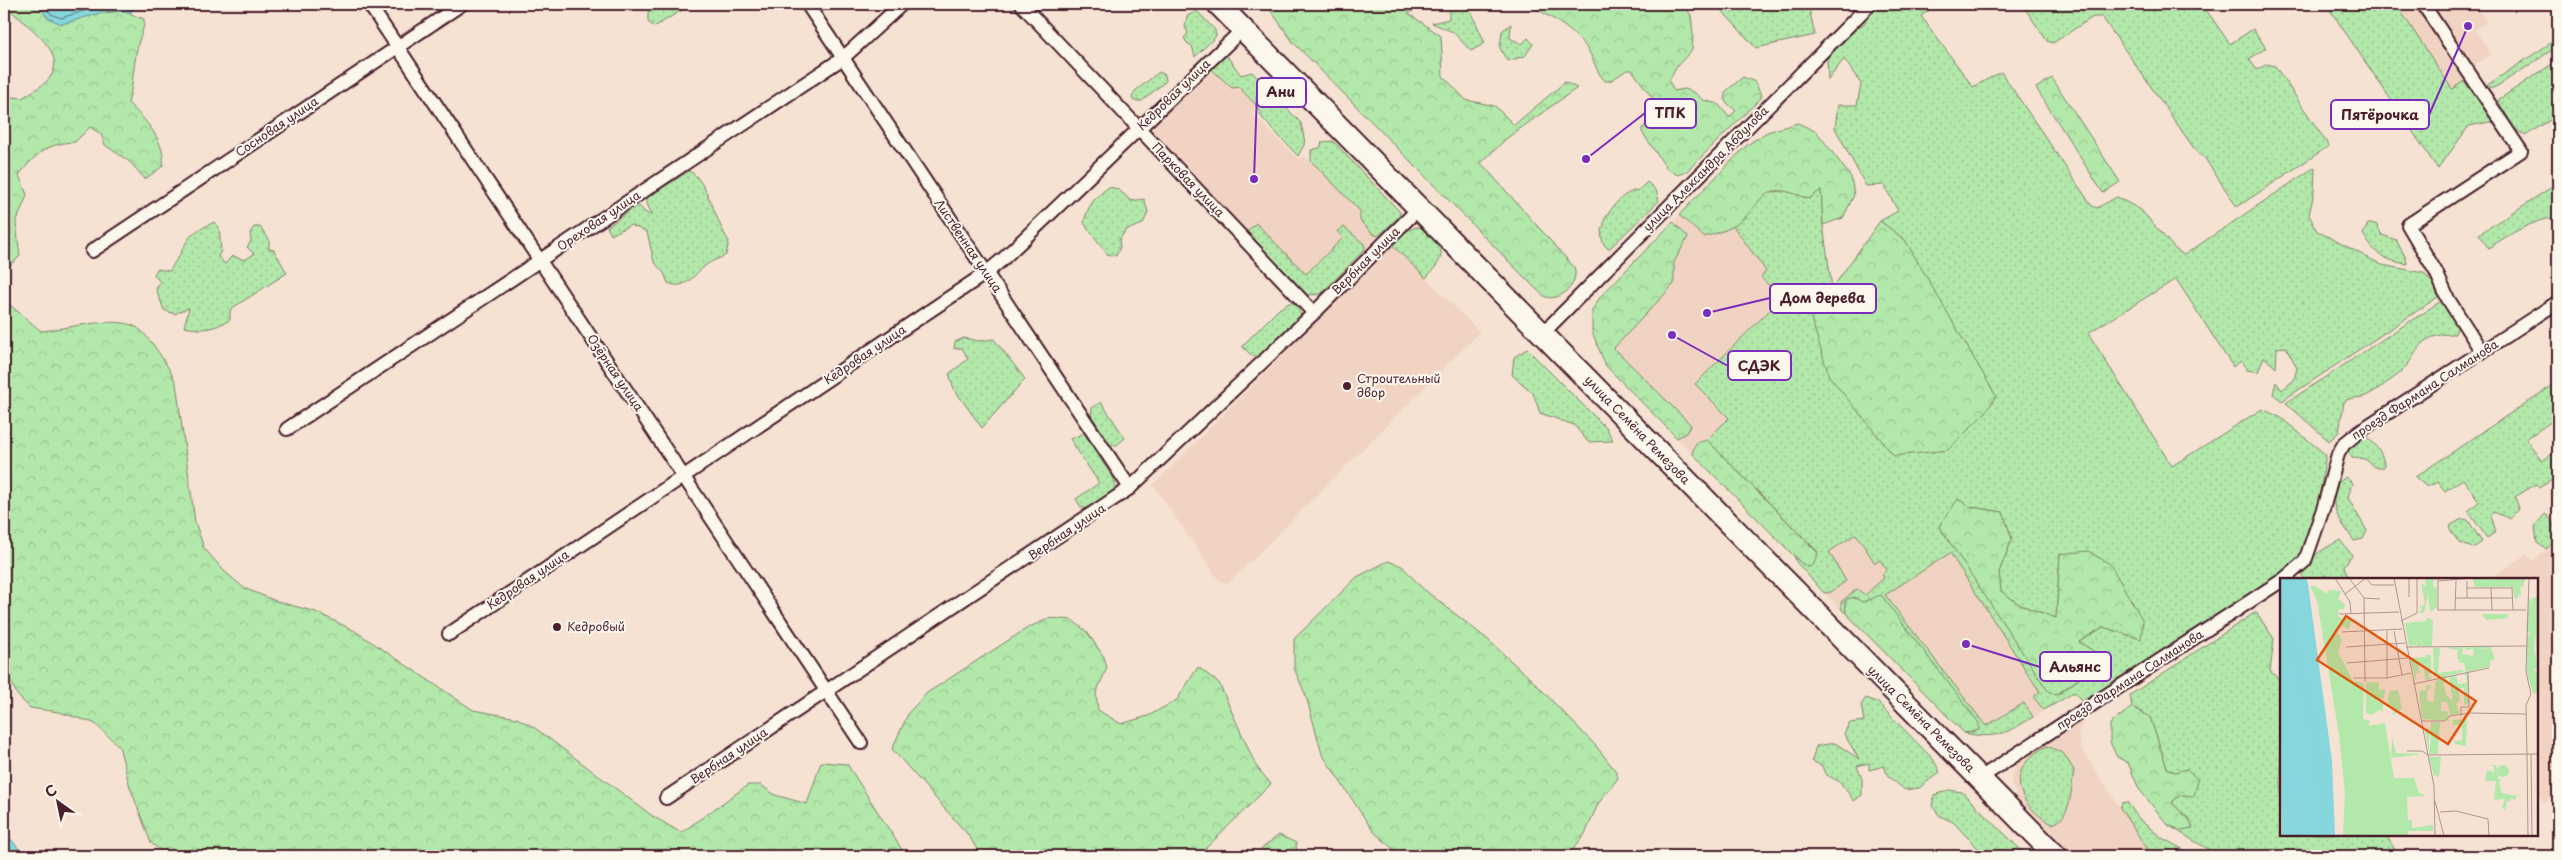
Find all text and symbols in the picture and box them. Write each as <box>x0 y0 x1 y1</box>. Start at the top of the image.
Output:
street label: Кедровая улица <box>1133 54 1214 134</box>
callout: Ани <box>1257 78 1306 107</box>
text: Ани <box>1267 81 1295 102</box>
street label: Сосновая улица <box>231 91 322 161</box>
callout: ТПК <box>1645 99 1696 128</box>
callout: Пятёрочка <box>2331 100 2429 129</box>
street label: улица Александра Абдулова <box>1638 101 1772 235</box>
text: ТПК <box>1655 102 1685 123</box>
text: Пятёрочка <box>2341 104 2419 125</box>
street label: Парковая улица <box>1148 138 1229 221</box>
street label: Ореховая улица <box>553 185 644 255</box>
street label: Лиственная улица <box>931 195 1007 296</box>
street label: Вербная улица <box>1327 222 1404 298</box>
callout: Дом дерева <box>1770 284 1876 313</box>
text: Дом дерева <box>1780 287 1866 308</box>
street label: Кедровая улица <box>820 320 910 388</box>
street label: Озёрная улица <box>583 330 649 415</box>
street label: проезд Фармана Салманова <box>2347 334 2502 444</box>
callout: СДЭК <box>1728 351 1791 380</box>
text: СДЭК <box>1738 355 1781 376</box>
place label: Строительный двор <box>1357 369 1441 401</box>
street label: улица Семёна Ремезова <box>1581 371 1695 488</box>
marker: Строительный двор <box>1341 380 1353 392</box>
street label: Вербная улица <box>1024 498 1109 564</box>
street label: Кедровая улица <box>483 545 573 613</box>
inset map <box>2280 578 2537 835</box>
place label: Кедровый <box>567 617 625 635</box>
marker: Кедровый <box>551 621 563 633</box>
street label: проезд Фармана Салманова <box>2052 624 2207 734</box>
callout: Альянс <box>2040 652 2111 681</box>
text: Альянс <box>2049 656 2101 677</box>
street label: улица Семёна Ремезова <box>1864 661 1980 776</box>
street label: Вербная улица <box>686 722 771 788</box>
north arrow <box>32 778 82 828</box>
text: С <box>41 779 61 802</box>

